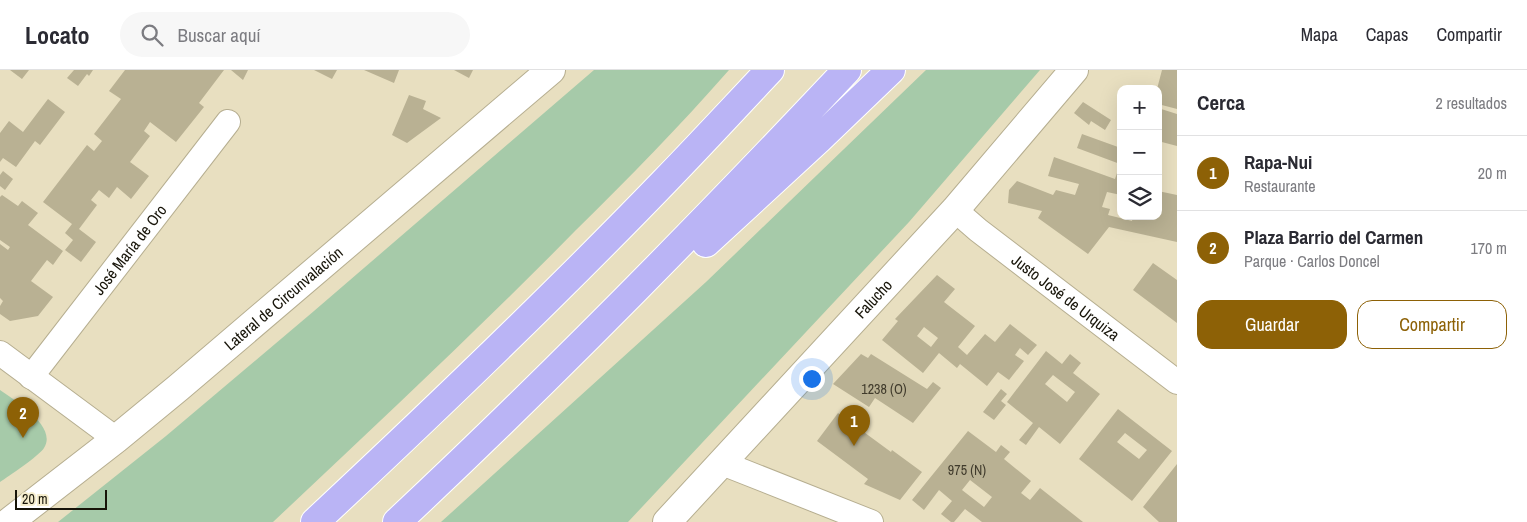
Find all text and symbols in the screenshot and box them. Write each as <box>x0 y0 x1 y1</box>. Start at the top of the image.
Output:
search box <box>120 12 470 57</box>
text: Locato <box>25 19 90 51</box>
icon: search <box>138 21 166 49</box>
text: Buscar aquí <box>178 22 261 48</box>
text: Mapa <box>1301 22 1338 47</box>
text: Capas <box>1366 22 1408 47</box>
text: Compartir <box>1436 22 1502 47</box>
map controls <box>1117 85 1162 220</box>
button: + <box>1117 85 1162 130</box>
text: Cerca <box>1197 88 1245 117</box>
text: 2 resultados <box>1436 92 1507 114</box>
button: − <box>1117 130 1162 175</box>
text: Rapa-Nui <box>1244 149 1312 175</box>
text: 1 <box>1209 162 1217 184</box>
text: 20 m <box>1478 162 1507 184</box>
button: layers <box>1117 175 1162 220</box>
text: Restaurante <box>1244 175 1315 197</box>
street label: José María de Oro <box>87 200 171 299</box>
text: Plaza Barrio del Carmen <box>1244 224 1423 250</box>
text: 2 <box>1209 237 1217 259</box>
text: 170 m <box>1471 237 1507 259</box>
street label: Lateral de Circunvalación <box>219 241 347 355</box>
street label: Justo José de Urquiza <box>1007 249 1125 346</box>
text: Parque · Carlos Doncel <box>1244 250 1380 272</box>
street label: Falucho <box>849 274 897 323</box>
button: Guardar <box>1197 300 1347 349</box>
button: Compartir <box>1357 300 1507 349</box>
your location <box>799 366 825 392</box>
house number: 1238 (O) <box>861 380 907 398</box>
pin: 2 <box>7 397 39 438</box>
pin: 1 <box>838 405 870 446</box>
house number: 975 (N) <box>948 461 986 479</box>
scale bar <box>15 487 108 510</box>
text: 20 m <box>22 490 48 508</box>

